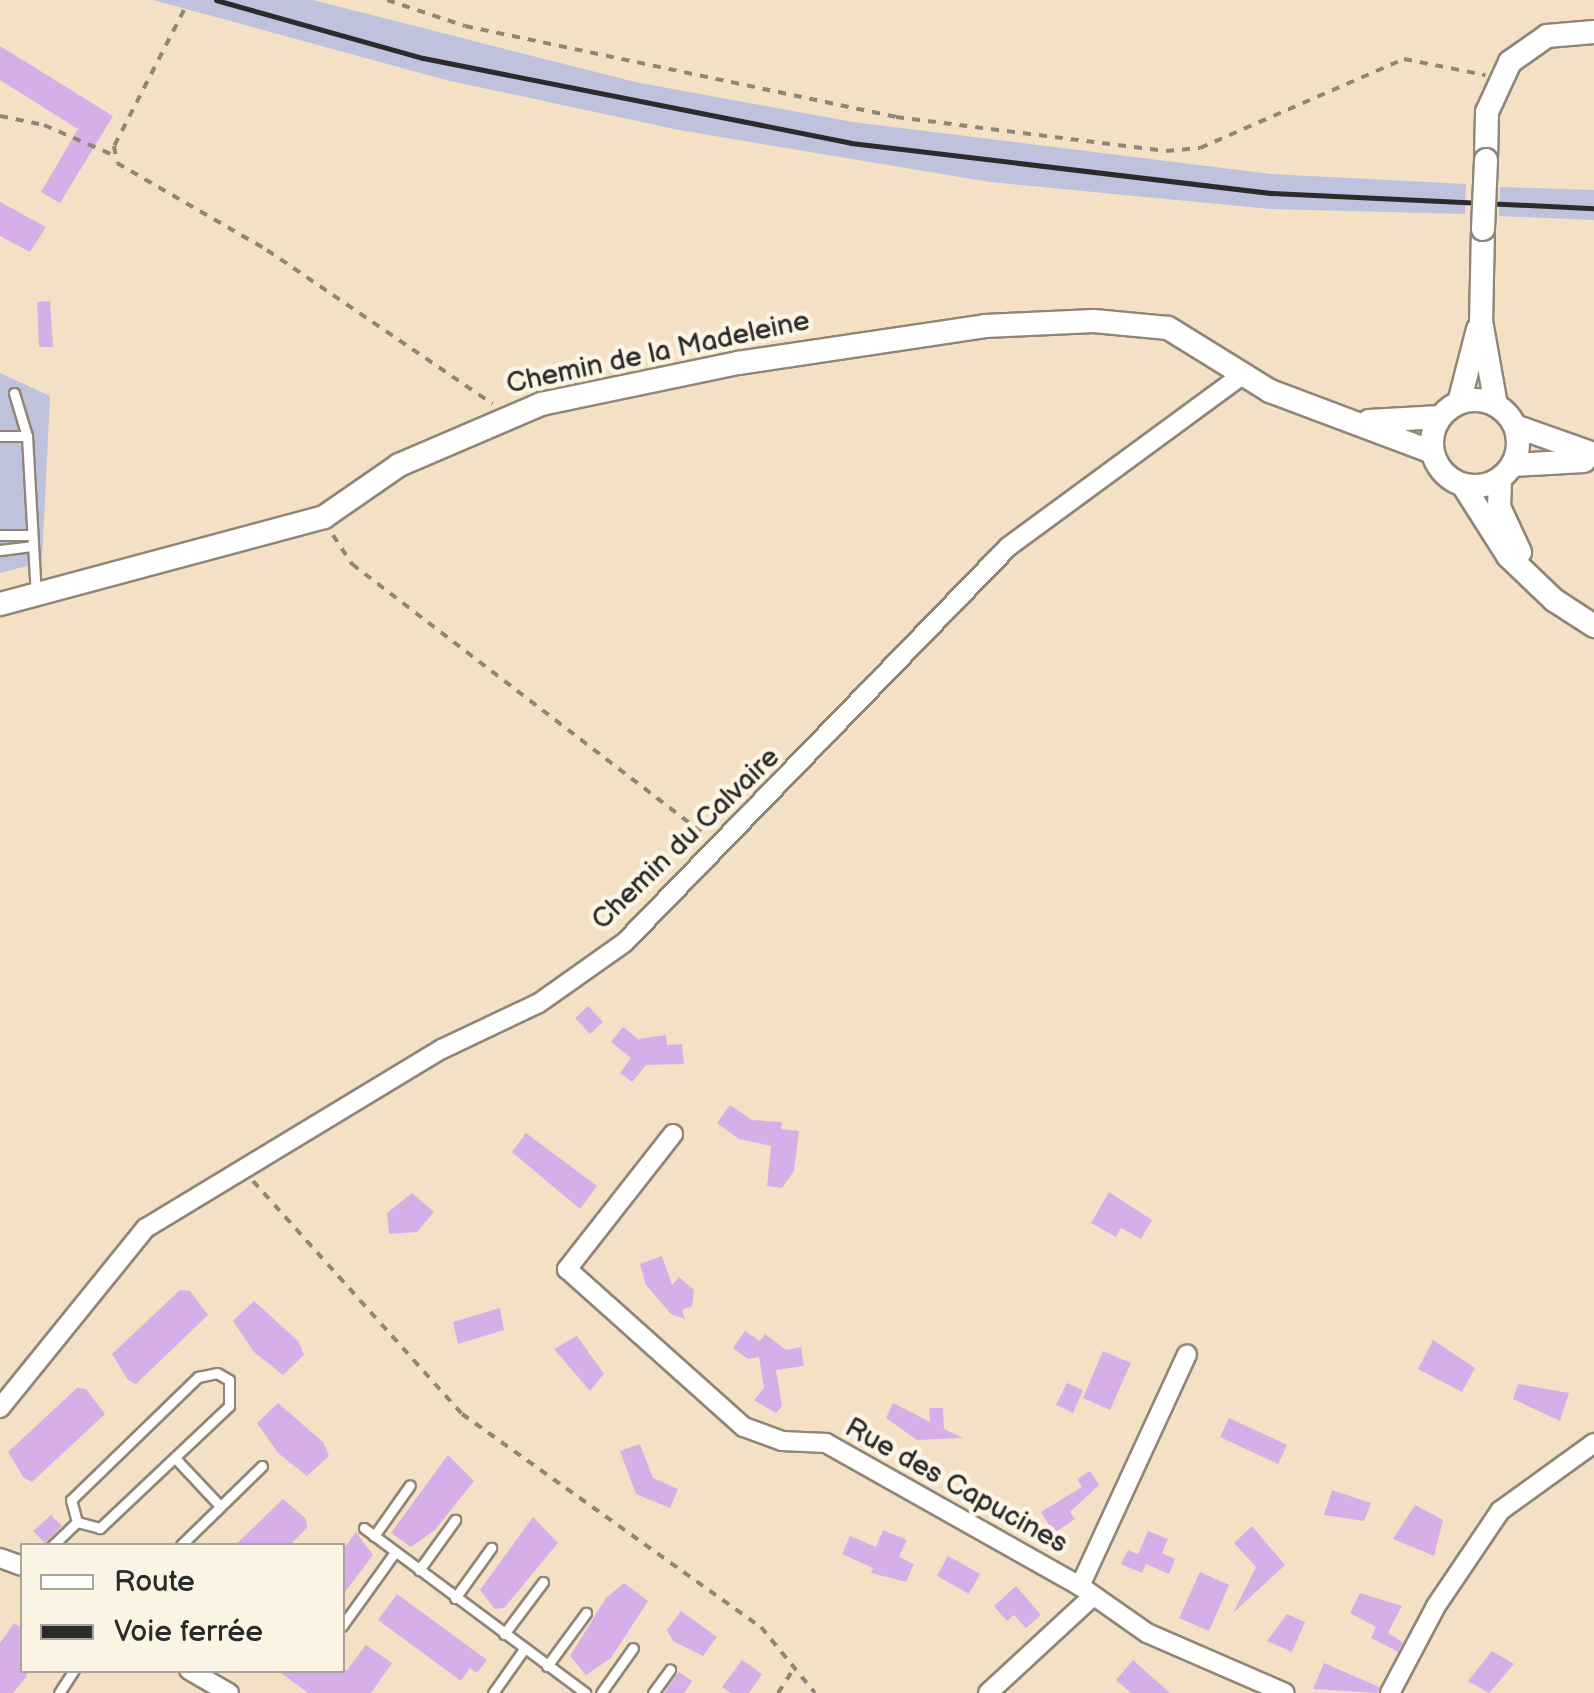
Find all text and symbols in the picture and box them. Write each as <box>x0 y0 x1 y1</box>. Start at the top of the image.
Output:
street label: Chemin de la Madeleine <box>503 304 813 402</box>
street label: Chemin du Calvaire <box>585 741 787 937</box>
street label: Rue des Capucines <box>839 1411 1073 1561</box>
legend <box>20 1543 345 1673</box>
text: Route <box>114 1564 195 1600</box>
text: Voie ferrée <box>114 1614 263 1650</box>

